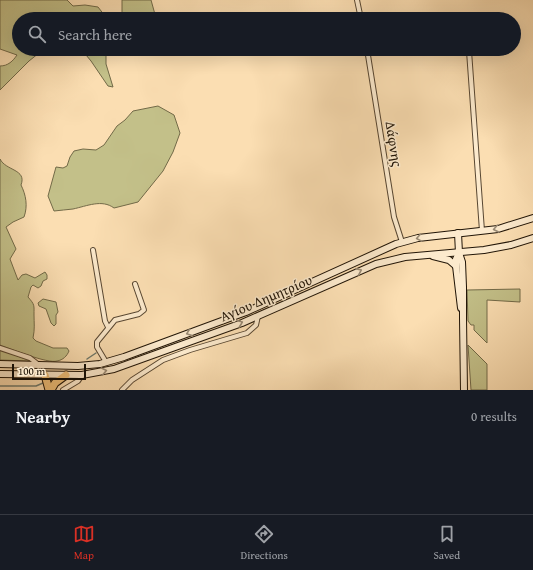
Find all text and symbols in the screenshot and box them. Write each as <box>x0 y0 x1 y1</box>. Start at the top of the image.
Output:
search box <box>12 12 521 56</box>
icon: search <box>26 23 48 45</box>
text: Search here <box>58 24 132 45</box>
street label: Δάφνης <box>381 120 407 168</box>
one-way arrow <box>493 224 499 232</box>
one-way arrow <box>416 233 422 242</box>
one-way arrow <box>355 268 362 276</box>
street label: Αγίου Δημητρίου <box>217 270 315 326</box>
one-way arrow <box>237 320 244 328</box>
one-way arrow <box>186 328 193 337</box>
scale bar <box>12 362 86 381</box>
text: 100 m <box>18 363 45 379</box>
one-way arrow <box>101 368 108 376</box>
text: Nearby <box>16 404 70 429</box>
text: 0 results <box>471 407 517 426</box>
tab: Map <box>73 523 95 563</box>
tab: Directions <box>241 523 288 563</box>
tab: Saved <box>433 523 460 563</box>

